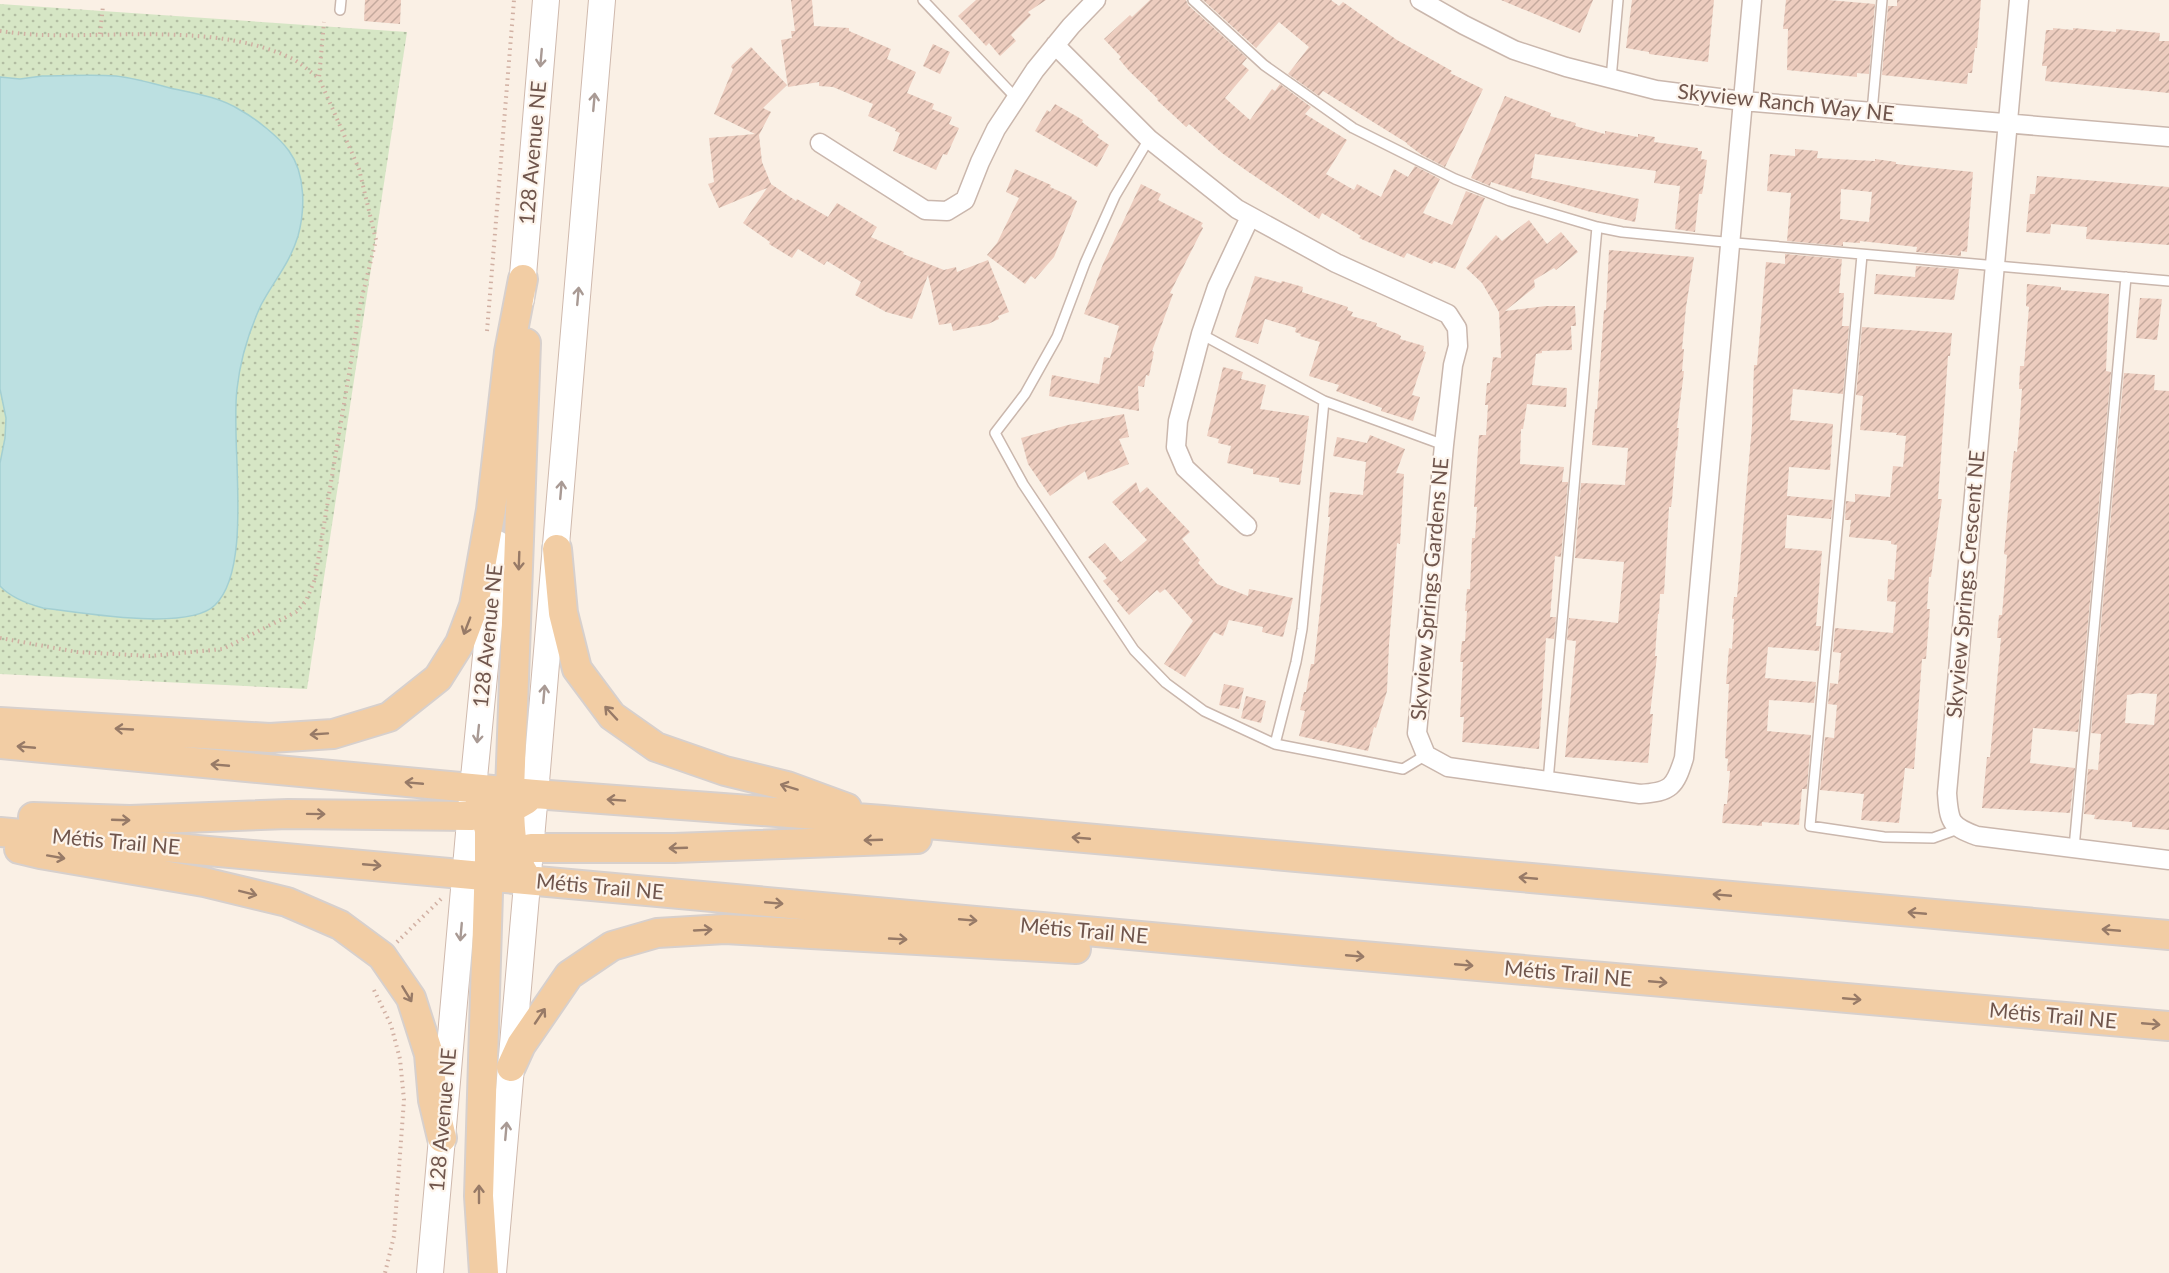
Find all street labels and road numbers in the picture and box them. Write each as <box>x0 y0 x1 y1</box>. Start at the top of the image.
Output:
street label: Skyview Ranch Way NE <box>1677 78 1896 125</box>
street label: 128 Avenue NE <box>513 80 550 226</box>
street label: Skyview Springs Crescent NE <box>1940 449 1989 719</box>
street label: Skyview Springs Gardens NE <box>1405 456 1452 721</box>
street label: 128 Avenue NE <box>467 563 506 709</box>
street label: Métis Trail NE <box>51 822 181 859</box>
street label: Métis Trail NE <box>535 867 665 904</box>
street label: Métis Trail NE <box>1019 911 1149 948</box>
street label: Métis Trail NE <box>1503 954 1633 991</box>
street label: Métis Trail NE <box>1988 996 2118 1033</box>
street label: 128 Avenue NE <box>423 1047 460 1193</box>

